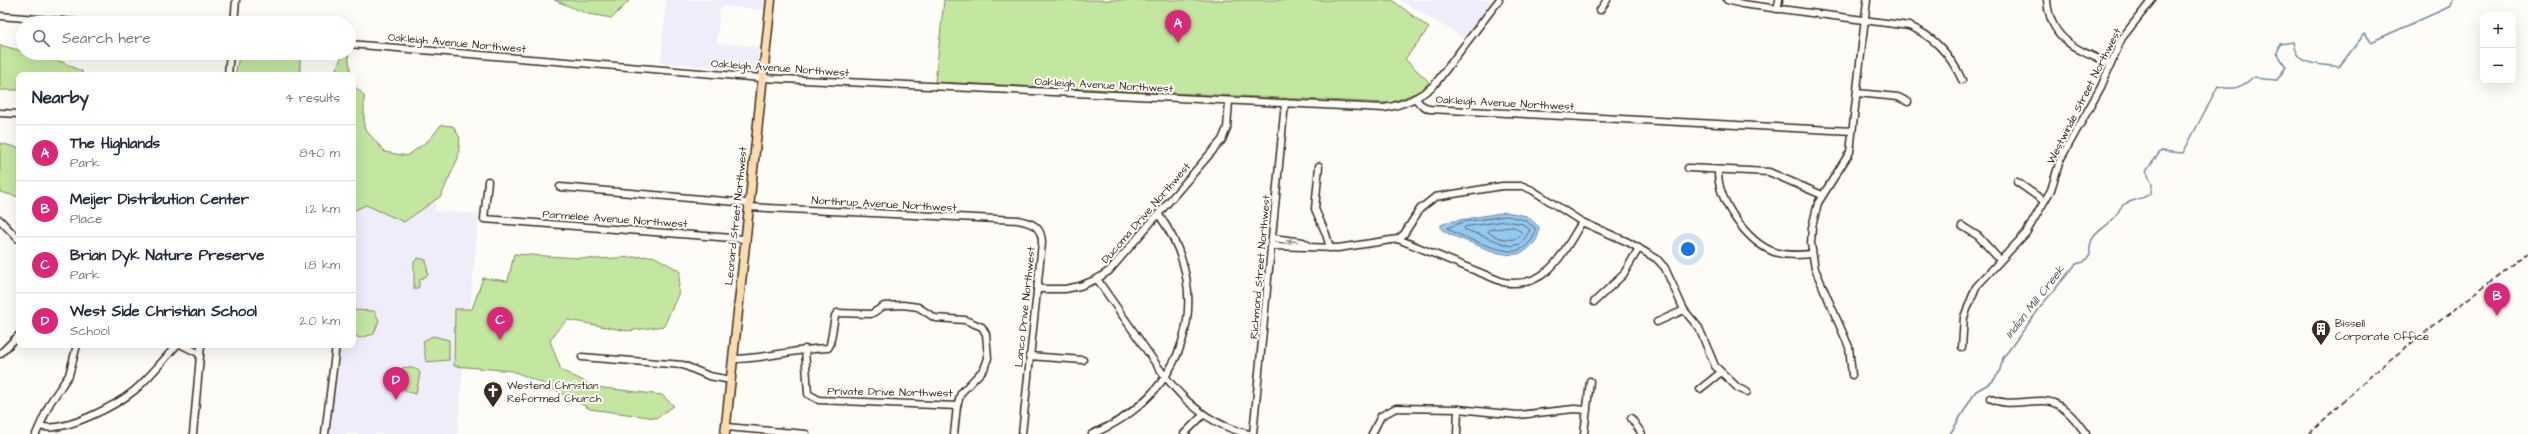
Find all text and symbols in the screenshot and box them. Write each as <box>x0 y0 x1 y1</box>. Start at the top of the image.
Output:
pin: A <box>1165 10 1191 43</box>
map controls <box>2480 12 2516 84</box>
button: + <box>2480 12 2516 48</box>
search box <box>16 16 356 60</box>
street label: Westwinde Street Northwest <box>2043 25 2125 166</box>
icon: search <box>30 27 52 49</box>
text: Search here <box>62 28 151 49</box>
street label: Oakleigh Avenue Northwest <box>387 29 527 58</box>
button: − <box>2480 48 2516 84</box>
street label: Oakleigh Avenue Northwest <box>710 56 850 81</box>
street label: Oakleigh Avenue Northwest <box>1034 74 1174 97</box>
text: Nearby <box>32 86 89 110</box>
text: 4 results <box>285 89 340 107</box>
street label: Oakleigh Avenue Northwest <box>1435 92 1575 115</box>
text: The Highlands <box>70 133 160 154</box>
text: A <box>41 144 49 162</box>
text: 840 m <box>299 144 340 162</box>
street label: Leonard Street Northwest <box>721 145 751 286</box>
text: Park <box>70 154 100 172</box>
street label: Ducoma Drive Northwest <box>1098 159 1194 267</box>
text: Meijer Distribution Center <box>70 189 249 210</box>
street label: Northrup Avenue Northwest <box>811 193 957 215</box>
street label: Richmond Street Northwest <box>1246 194 1274 340</box>
text: B <box>40 200 50 218</box>
text: 1.2 km <box>306 200 340 218</box>
street label: Parmelee Avenue Northwest <box>542 206 689 232</box>
text: Place <box>70 210 102 228</box>
one-way arrow <box>1286 237 1298 244</box>
your location <box>1678 239 1698 259</box>
text: Brian Dyk Nature Preserve <box>70 245 264 266</box>
street label: Lanco Drive Northwest <box>1011 245 1039 368</box>
text: C <box>40 256 50 274</box>
text: 1.8 km <box>305 256 340 274</box>
water label: Indian Mill Creek <box>2001 261 2069 342</box>
text: Park <box>70 266 100 284</box>
pin: B <box>2484 283 2510 316</box>
text: West Side Christian School <box>70 301 257 322</box>
pin: C <box>487 307 513 340</box>
text: D <box>41 312 49 330</box>
text: 2.0 km <box>299 312 340 330</box>
place label: Bissell Corporate Office <box>2335 316 2429 344</box>
building icon: Bissell Corporate Office <box>2310 318 2332 346</box>
text: School <box>70 322 110 340</box>
pin: D <box>383 367 409 400</box>
place label: Westend Christian Reformed Church <box>507 378 602 406</box>
church icon: Westend Christian Reformed Church <box>482 380 504 408</box>
street label: Private Drive Northwest <box>827 383 953 401</box>

